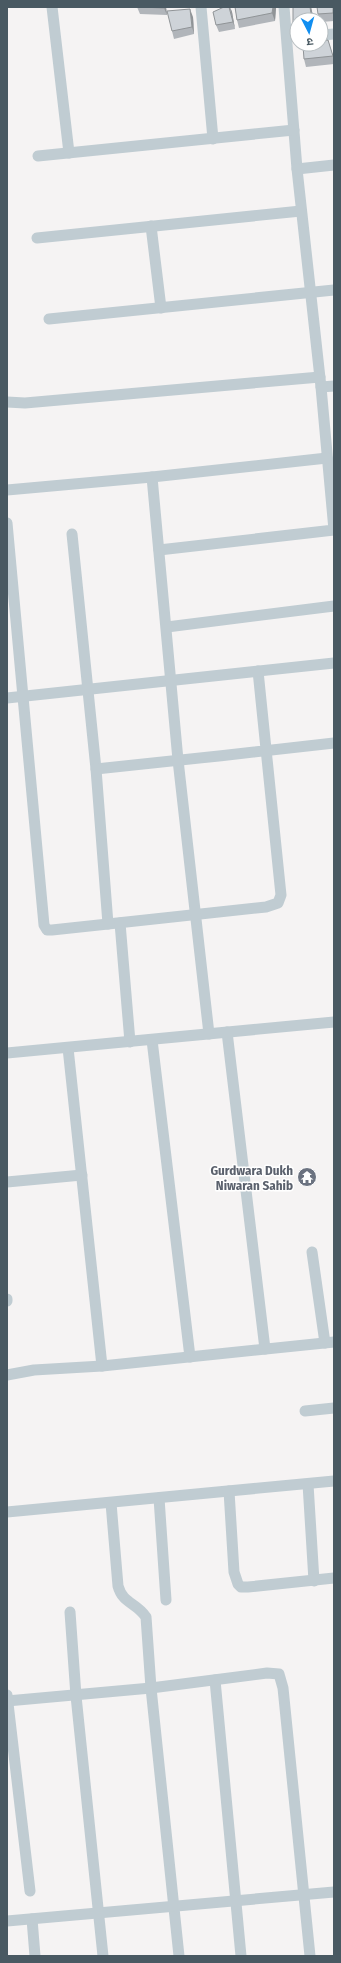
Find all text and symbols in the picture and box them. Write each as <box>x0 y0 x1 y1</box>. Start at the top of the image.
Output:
north arrow <box>289 12 329 52</box>
text: उ <box>306 35 314 48</box>
place label: Gurdwara Dukh Niwaran Sahib <box>210 1163 293 1193</box>
temple icon: Gurdwara Dukh Niwaran Sahib <box>296 1166 318 1188</box>

